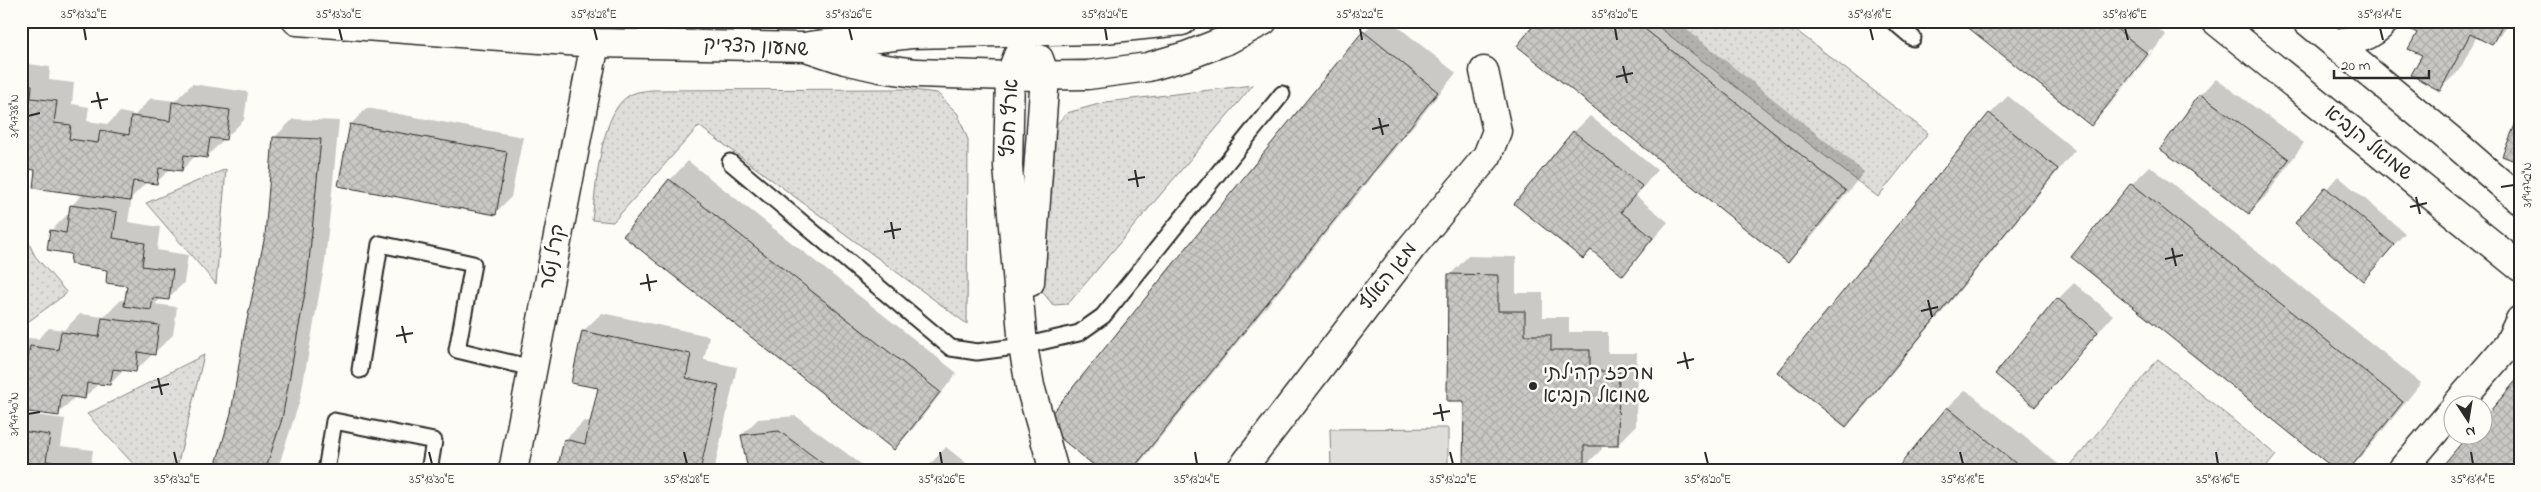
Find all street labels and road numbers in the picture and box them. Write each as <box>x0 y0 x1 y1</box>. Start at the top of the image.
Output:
street label: שמעון הצדיק <box>703 31 810 65</box>
street label: ארץ חפץ <box>994 78 1028 158</box>
street label: שמואל הנביא <box>2317 99 2419 189</box>
street label: קרל נטר <box>533 222 575 292</box>
street label: מגן האלף <box>1353 237 1425 317</box>

